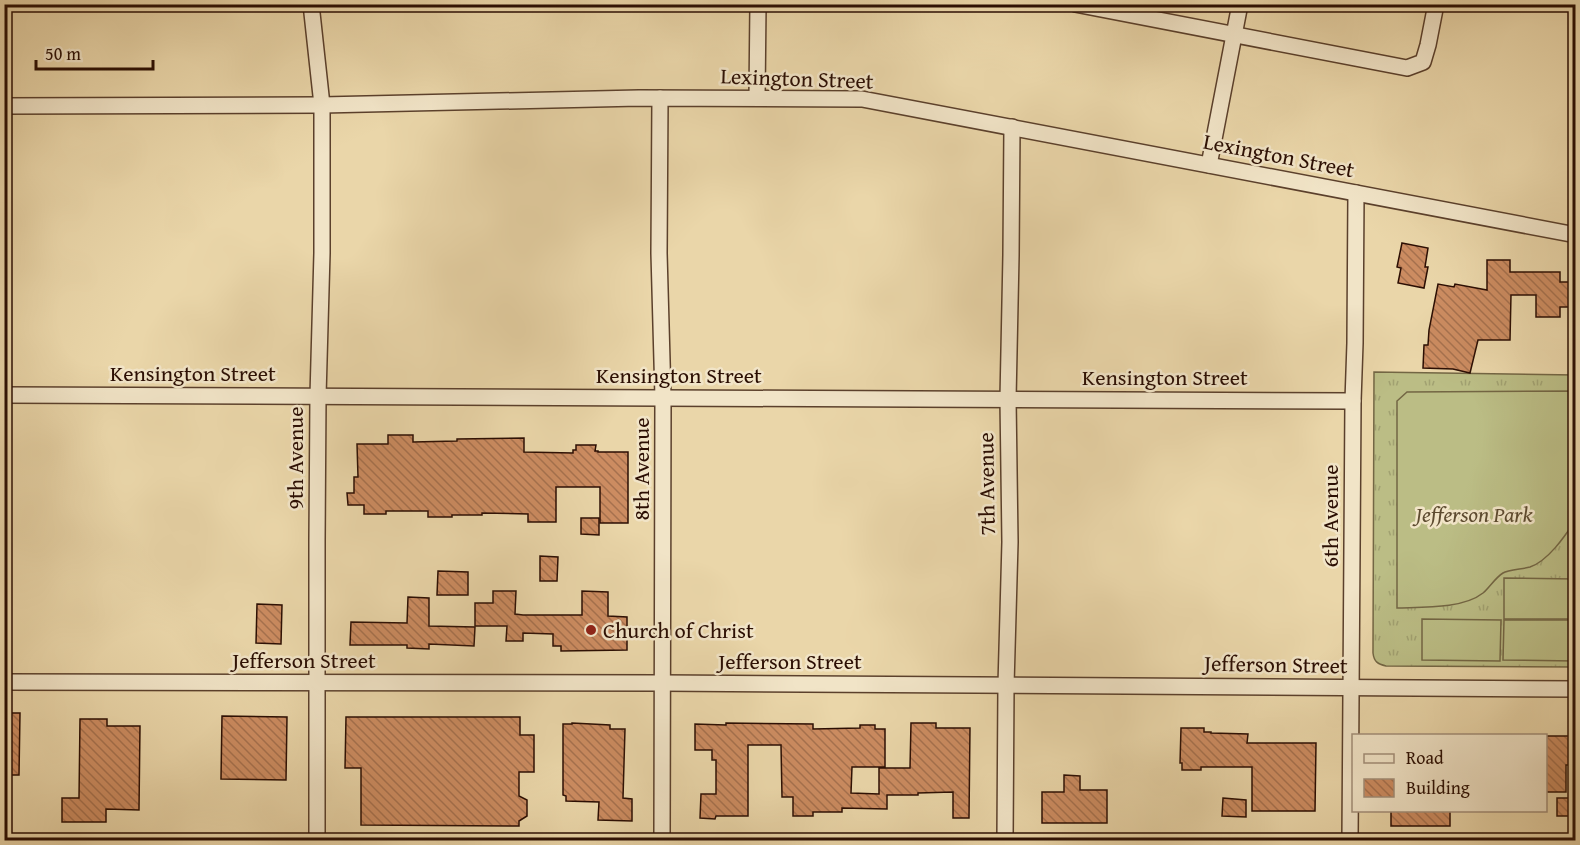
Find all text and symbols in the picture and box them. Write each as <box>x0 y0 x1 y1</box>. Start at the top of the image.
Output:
scale bar <box>36 33 153 71</box>
text: 50 m <box>45 40 81 67</box>
street label: Lexington Street <box>720 59 874 97</box>
street label: Lexington Street <box>1201 125 1357 185</box>
street label: Kensington Street <box>110 357 276 389</box>
street label: Kensington Street <box>596 359 762 391</box>
street label: Kensington Street <box>1082 361 1248 393</box>
street label: 9th Avenue <box>279 406 311 510</box>
street label: 8th Avenue <box>625 417 657 521</box>
street label: 7th Avenue <box>969 432 1003 536</box>
street label: 6th Avenue <box>1314 464 1346 568</box>
park label: Jefferson Park <box>1411 498 1533 530</box>
place label: Church of Christ <box>603 614 754 646</box>
marker: Church of Christ <box>584 623 598 637</box>
street label: Jefferson Street <box>229 644 376 676</box>
street label: Jefferson Street <box>715 645 862 677</box>
street label: Jefferson Street <box>1201 647 1348 681</box>
legend <box>1352 734 1547 812</box>
text: Road <box>1406 744 1444 771</box>
text: Building <box>1406 774 1470 801</box>

